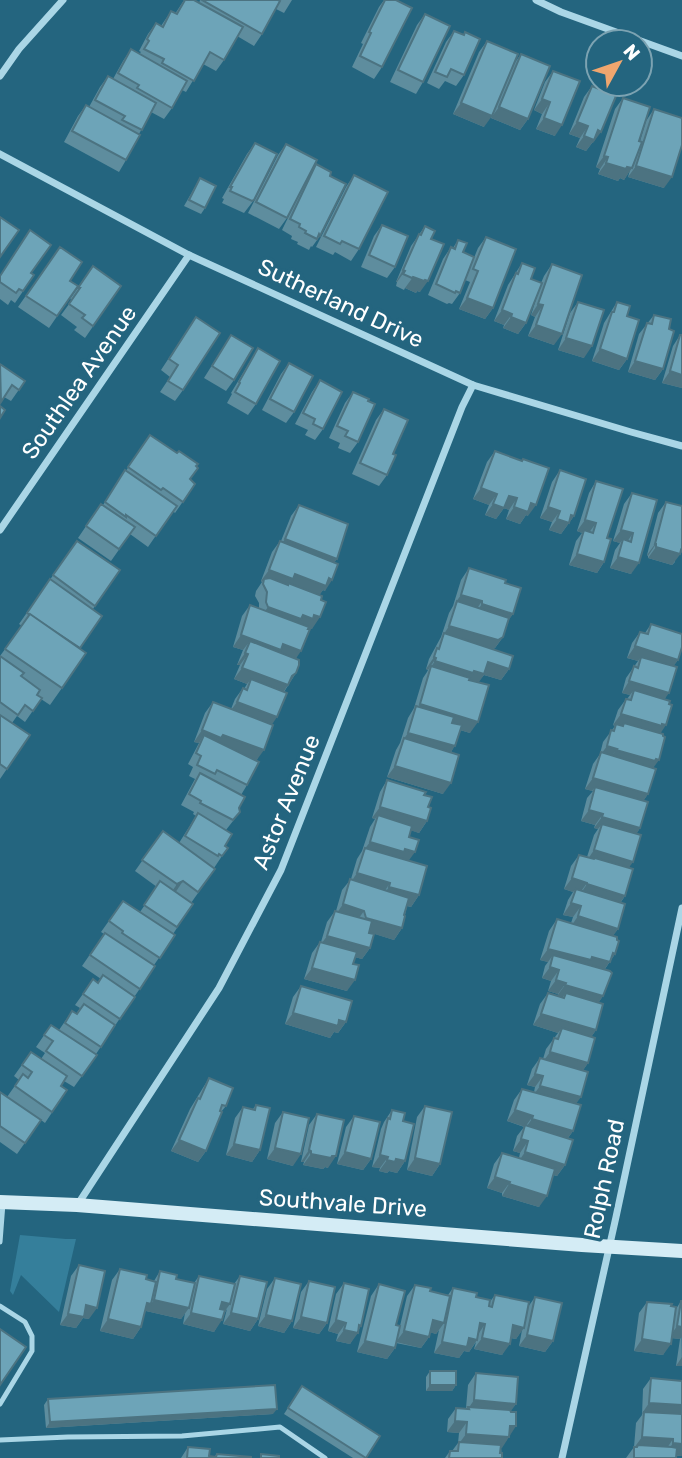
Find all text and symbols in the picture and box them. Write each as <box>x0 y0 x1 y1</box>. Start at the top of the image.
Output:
north arrow <box>584 28 654 98</box>
text: N <box>618 40 645 65</box>
street label: Sutherland Drive <box>254 252 428 354</box>
street label: Southlea Avenue <box>16 300 142 464</box>
street label: Astor Avenue <box>246 730 326 874</box>
street label: Rolph Road <box>578 1117 630 1241</box>
street label: Southvale Drive <box>258 1183 428 1223</box>

